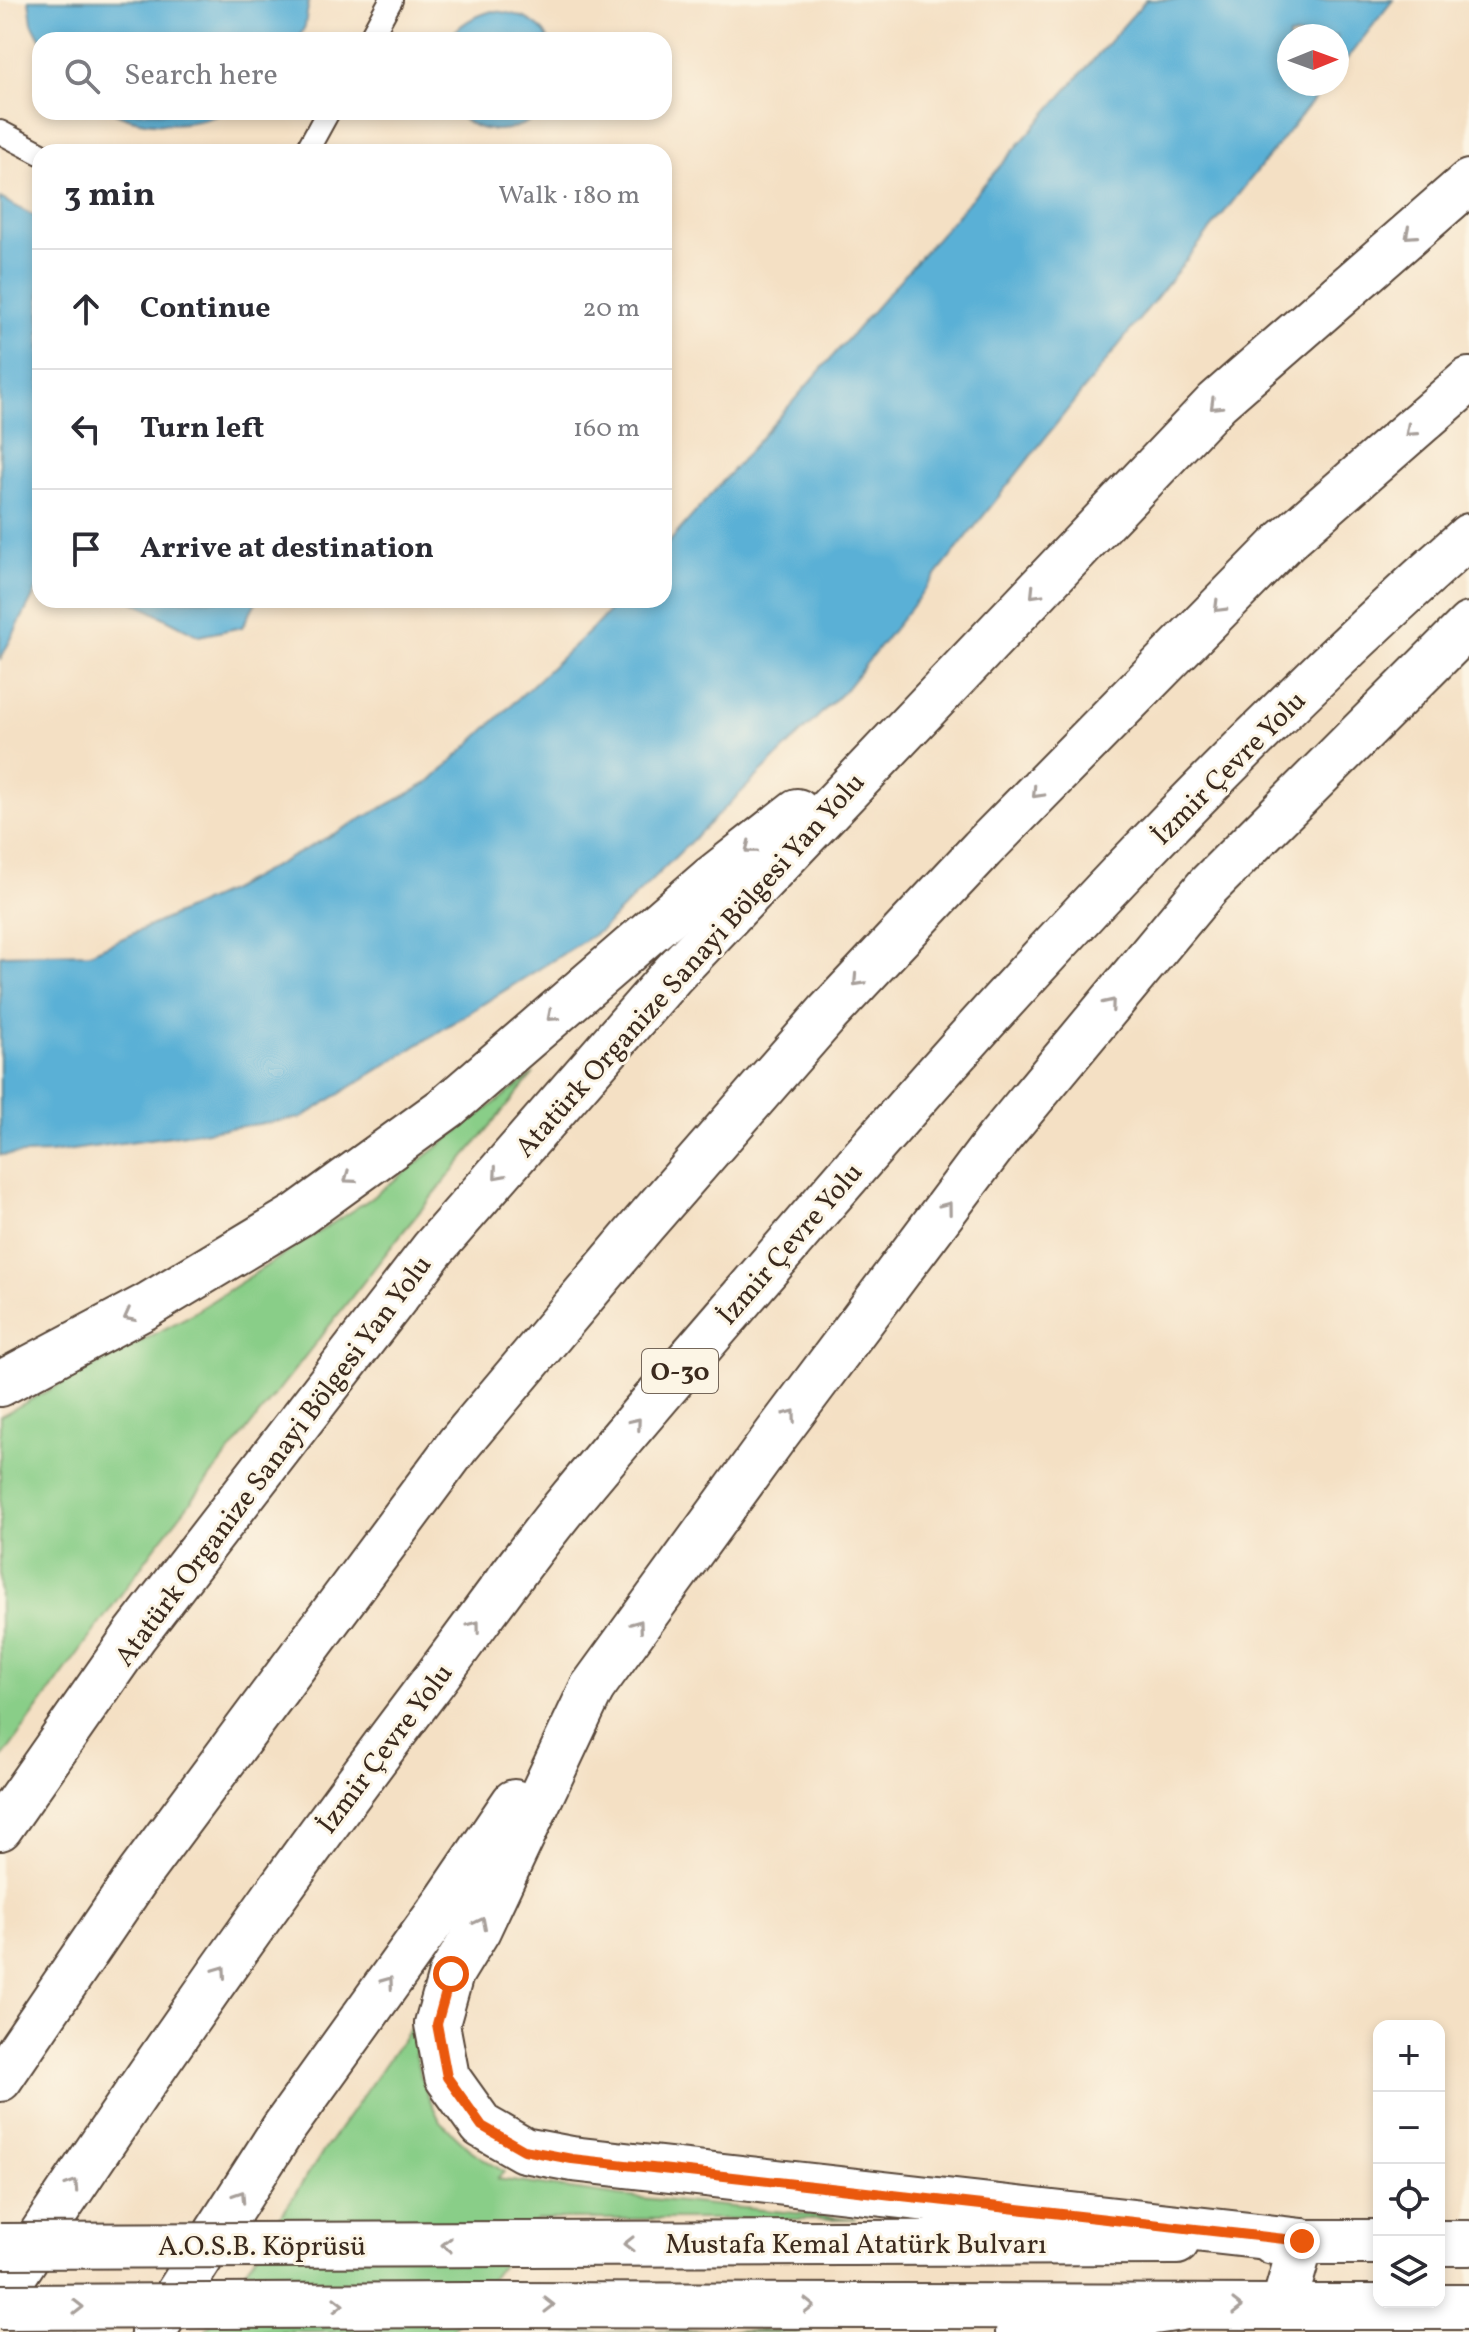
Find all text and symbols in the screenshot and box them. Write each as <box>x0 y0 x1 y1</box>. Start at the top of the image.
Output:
north arrow <box>1277 24 1349 96</box>
search box <box>32 32 672 120</box>
icon: search <box>60 54 104 98</box>
text: Search here <box>124 55 278 97</box>
text: 3 min <box>64 173 155 220</box>
text: Walk · 180 m <box>498 178 640 214</box>
one-way arrow <box>1405 224 1420 238</box>
icon: ahead <box>64 287 108 331</box>
text: Continue <box>140 288 271 330</box>
text: 20 m <box>582 291 640 327</box>
one-way arrow <box>1210 396 1224 410</box>
icon: left <box>64 407 108 451</box>
text: Turn left <box>140 408 264 450</box>
text: 160 m <box>573 411 640 447</box>
one-way arrow <box>1405 421 1420 436</box>
icon: arrive <box>64 527 108 571</box>
text: Arrive at destination <box>140 528 434 570</box>
one-way arrow <box>1030 583 1044 598</box>
one-way arrow <box>1214 598 1229 612</box>
street label: İzmir Çevre Yolu <box>1144 683 1316 855</box>
street label: Atatürk Organize Sanayi Bölgesi Yan Yolu <box>507 765 875 1167</box>
one-way arrow <box>1032 783 1046 798</box>
one-way arrow <box>744 838 759 852</box>
one-way arrow <box>852 972 867 986</box>
one-way arrow <box>1100 999 1115 1014</box>
one-way arrow <box>547 1006 562 1021</box>
street label: İzmir Çevre Yolu <box>709 1155 873 1334</box>
one-way arrow <box>493 1165 508 1180</box>
one-way arrow <box>343 1168 358 1183</box>
one-way arrow <box>938 1201 952 1216</box>
street label: Atatürk Organize Sanayi Bölgesi Yan Yolu <box>106 1248 442 1675</box>
one-way arrow <box>122 1306 137 1321</box>
road number: O-30 <box>642 1349 718 1393</box>
one-way arrow <box>782 1409 796 1424</box>
one-way arrow <box>626 1417 641 1432</box>
one-way arrow <box>628 1619 643 1634</box>
one-way arrow <box>465 1621 479 1635</box>
street label: İzmir Çevre Yolu <box>309 1656 463 1843</box>
one-way arrow <box>471 1916 486 1931</box>
route start <box>433 1956 469 1992</box>
one-way arrow <box>211 1965 226 1979</box>
one-way arrow <box>379 1977 393 1991</box>
map controls <box>1373 2020 1445 2308</box>
button: + <box>1373 2020 1445 2092</box>
button: − <box>1373 2092 1445 2164</box>
button: locate <box>1373 2164 1445 2236</box>
one-way arrow <box>64 2179 79 2194</box>
one-way arrow <box>230 2190 245 2204</box>
route end <box>1284 2223 1320 2259</box>
street label: Mustafa Kemal Atatürk Bulvarı <box>665 2226 1047 2265</box>
street label: A.O.S.B. Köprüsü <box>158 2228 366 2267</box>
one-way arrow <box>622 2235 635 2253</box>
one-way arrow <box>440 2236 453 2254</box>
button: layers <box>1373 2236 1445 2308</box>
one-way arrow <box>332 2296 345 2314</box>
one-way arrow <box>543 2296 556 2314</box>
one-way arrow <box>803 2297 816 2315</box>
one-way arrow <box>72 2298 85 2316</box>
one-way arrow <box>1231 2298 1244 2316</box>

